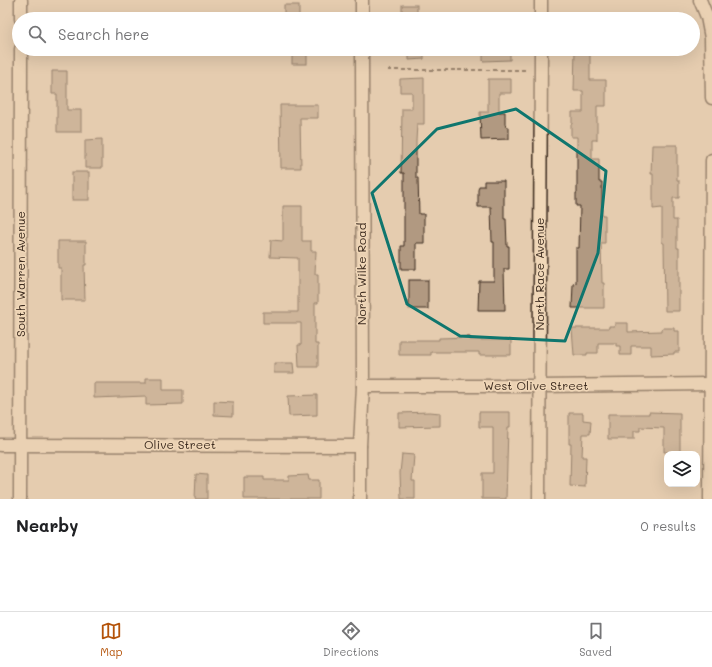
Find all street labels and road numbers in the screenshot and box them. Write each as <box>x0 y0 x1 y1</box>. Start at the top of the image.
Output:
street label: South Warren Avenue <box>12 211 28 337</box>
street label: North Race Avenue <box>531 218 547 330</box>
street label: North Wilke Road <box>353 222 369 325</box>
street label: West Olive Street <box>484 377 588 393</box>
street label: Olive Street <box>144 436 216 452</box>

